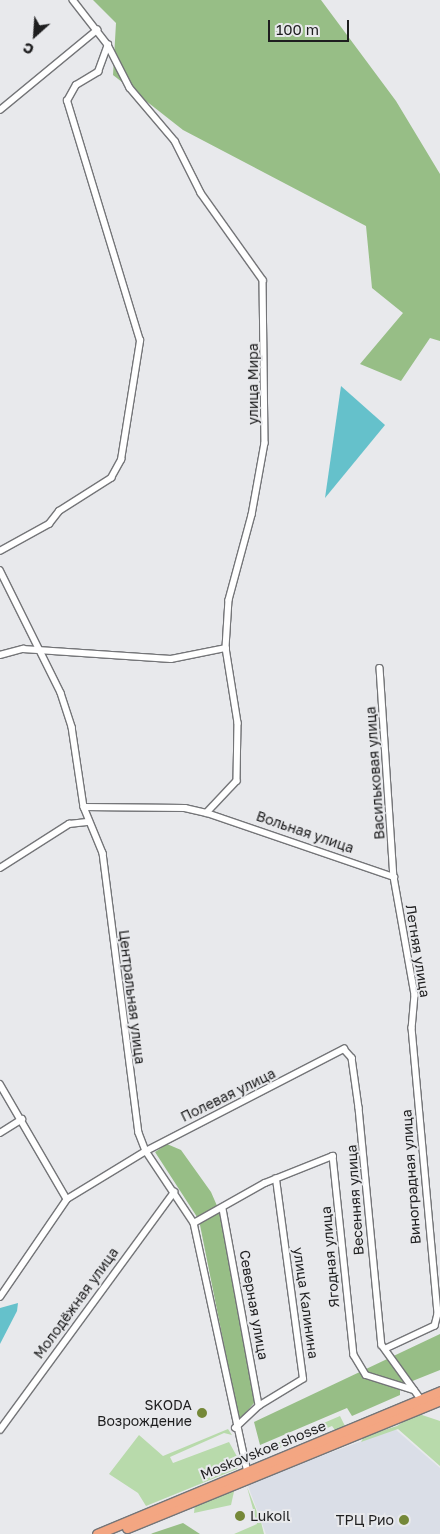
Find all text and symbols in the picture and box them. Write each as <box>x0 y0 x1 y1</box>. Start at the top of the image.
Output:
north arrow <box>10 10 60 60</box>
scale bar <box>270 10 351 42</box>
text: 100 m <box>276 20 319 38</box>
text: С <box>20 39 36 59</box>
street label: улица Мира <box>245 343 261 425</box>
street label: Васильковая улица <box>362 706 388 840</box>
street label: Вольная улица <box>254 807 356 857</box>
street label: Летняя улица <box>402 903 434 999</box>
street label: Центральная улица <box>115 929 149 1065</box>
street label: Полевая улица <box>178 1065 278 1125</box>
street label: Виноградная улица <box>398 1109 424 1245</box>
street label: Весенняя улица <box>343 1144 367 1256</box>
street label: Ягодная улица <box>317 1206 343 1308</box>
street label: Молодёжная улица <box>30 1244 122 1362</box>
street label: улица Калинина <box>290 1246 322 1360</box>
street label: Северная улица <box>236 1249 272 1361</box>
place label: SKODA Возрождение <box>97 1397 192 1430</box>
marker: SKODA Возрождение <box>196 1407 208 1419</box>
street label: Moskovskoe shosse <box>198 1417 328 1483</box>
place label: Lukoil <box>250 1508 290 1524</box>
marker: Lukoil <box>234 1510 246 1522</box>
place label: ТРЦ Рио <box>336 1512 394 1528</box>
marker: ТРЦ Рио <box>398 1514 410 1526</box>

